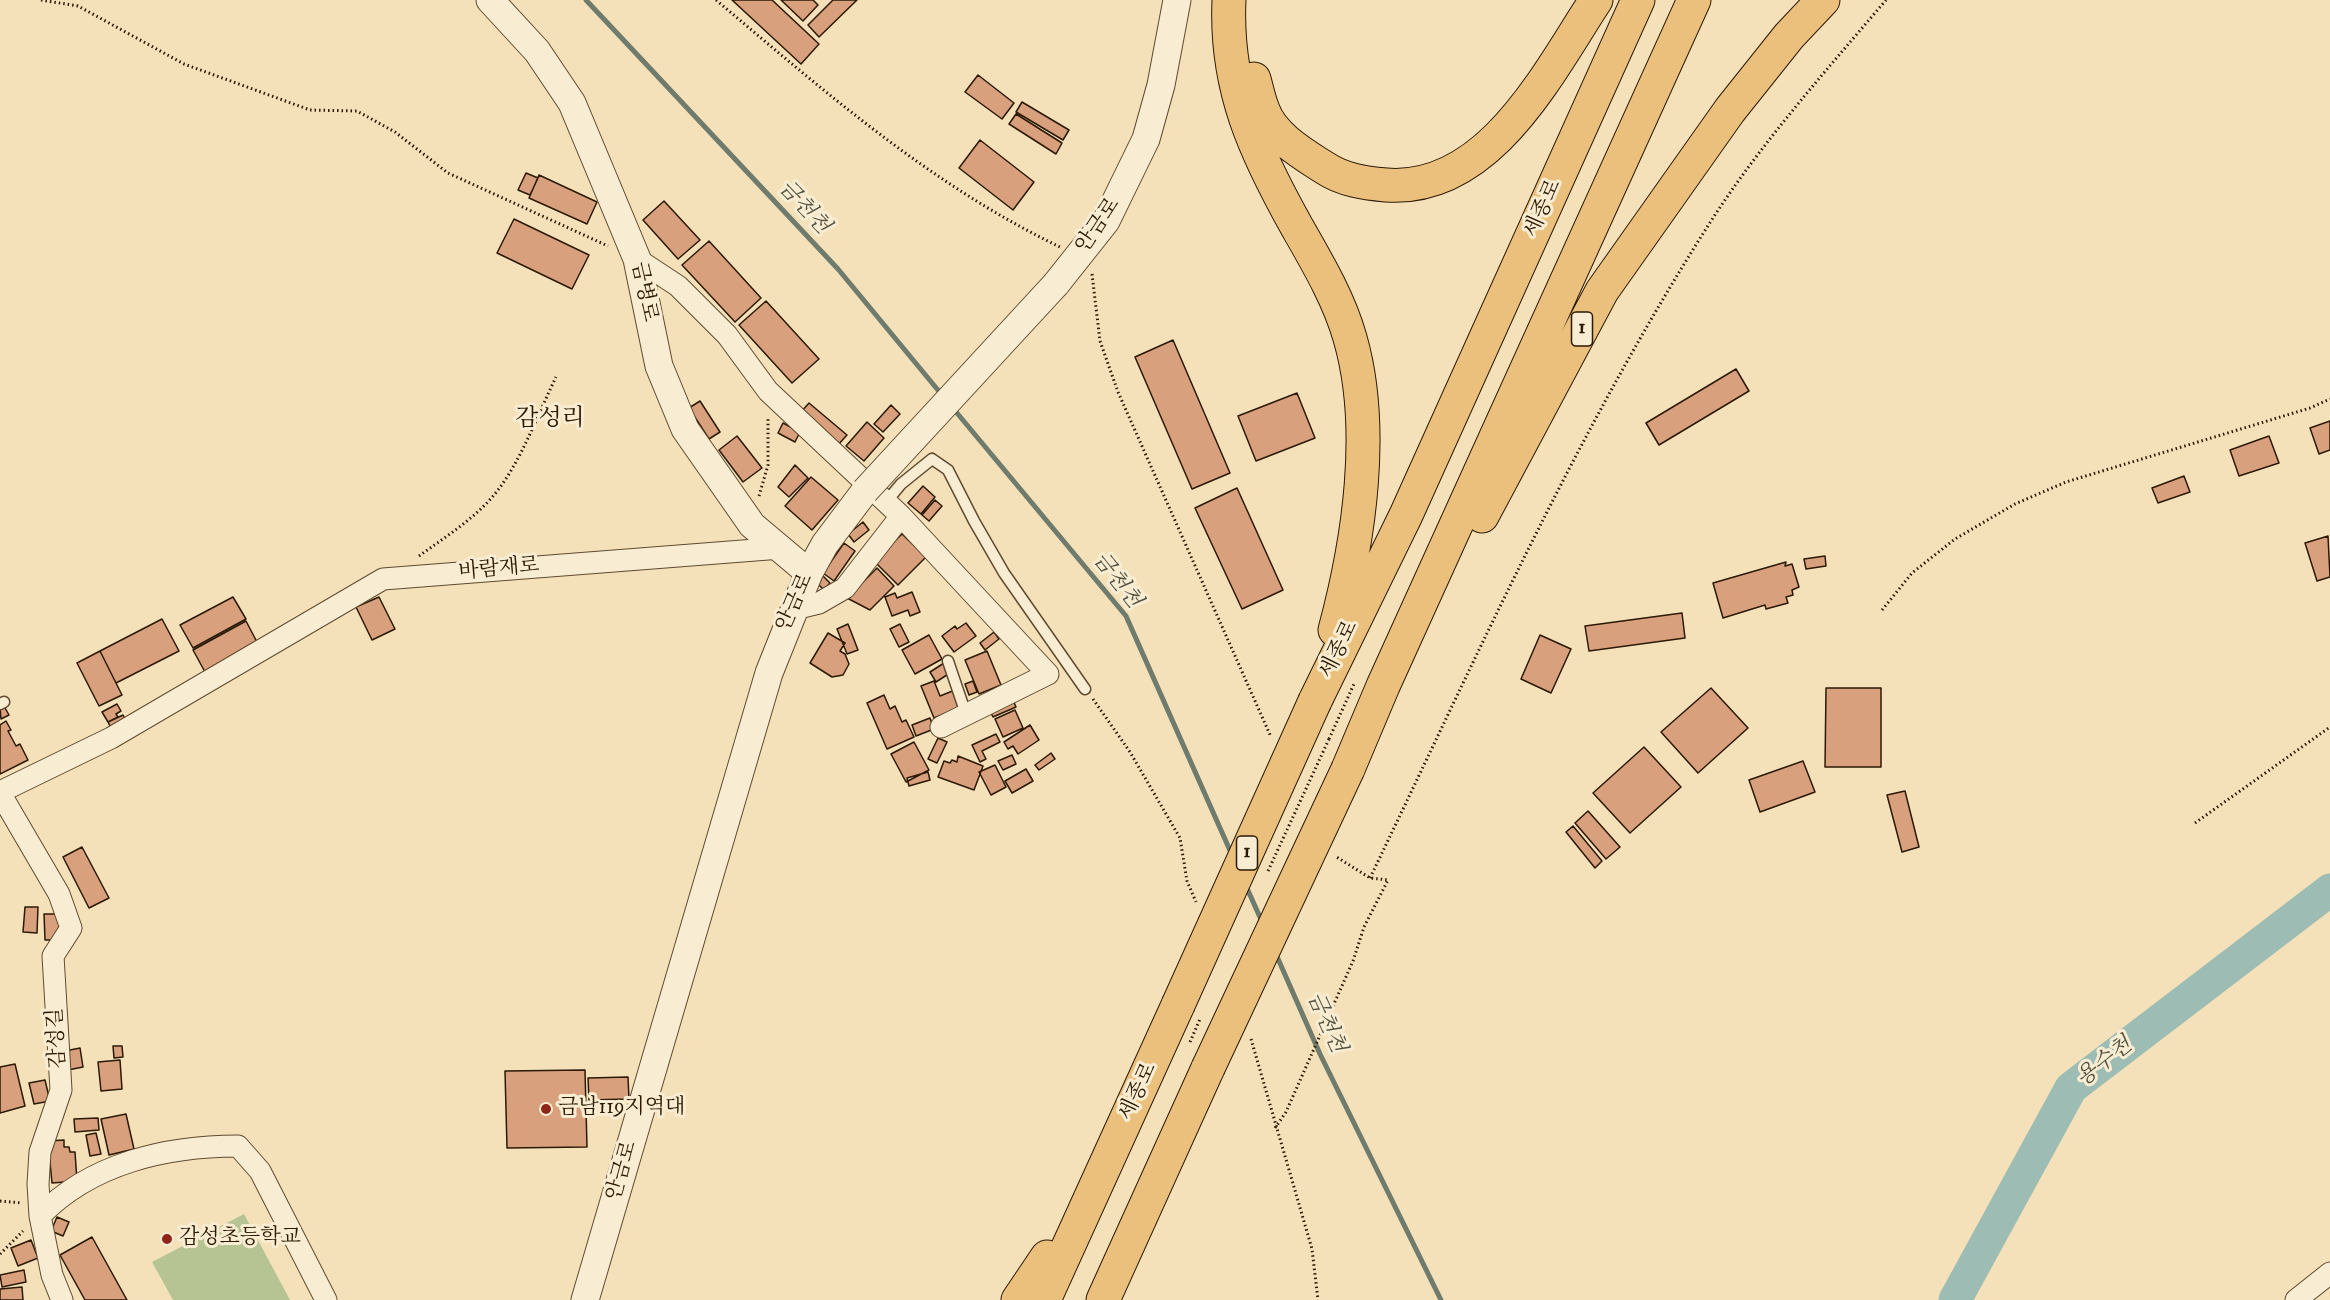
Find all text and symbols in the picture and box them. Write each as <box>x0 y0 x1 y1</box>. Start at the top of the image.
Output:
water label: 금천천 <box>772 176 834 240</box>
street label: 세종로 <box>1520 176 1568 242</box>
street label: 안금로 <box>1072 194 1126 258</box>
street label: 금병로 <box>624 260 662 324</box>
road number: 1 <box>1572 312 1592 346</box>
district label: 감성리 <box>515 406 585 434</box>
water label: 금천천 <box>1086 548 1146 614</box>
street label: 바람재로 <box>457 554 541 586</box>
street label: 안금로 <box>772 570 820 636</box>
street label: 세종로 <box>1315 617 1365 683</box>
road number: 1 <box>1236 836 1258 870</box>
water label: 금천천 <box>1300 989 1350 1057</box>
street label: 감성길 <box>44 1007 72 1069</box>
water label: 용수천 <box>2072 1033 2138 1093</box>
street label: 세종로 <box>1115 1059 1163 1125</box>
place label: 금남119지역대 <box>558 1096 685 1122</box>
marker: 금남119지역대 <box>539 1102 553 1116</box>
street label: 안금로 <box>603 1138 643 1204</box>
place label: 감성초등학교 <box>179 1226 301 1252</box>
marker: 감성초등학교 <box>160 1232 174 1246</box>

